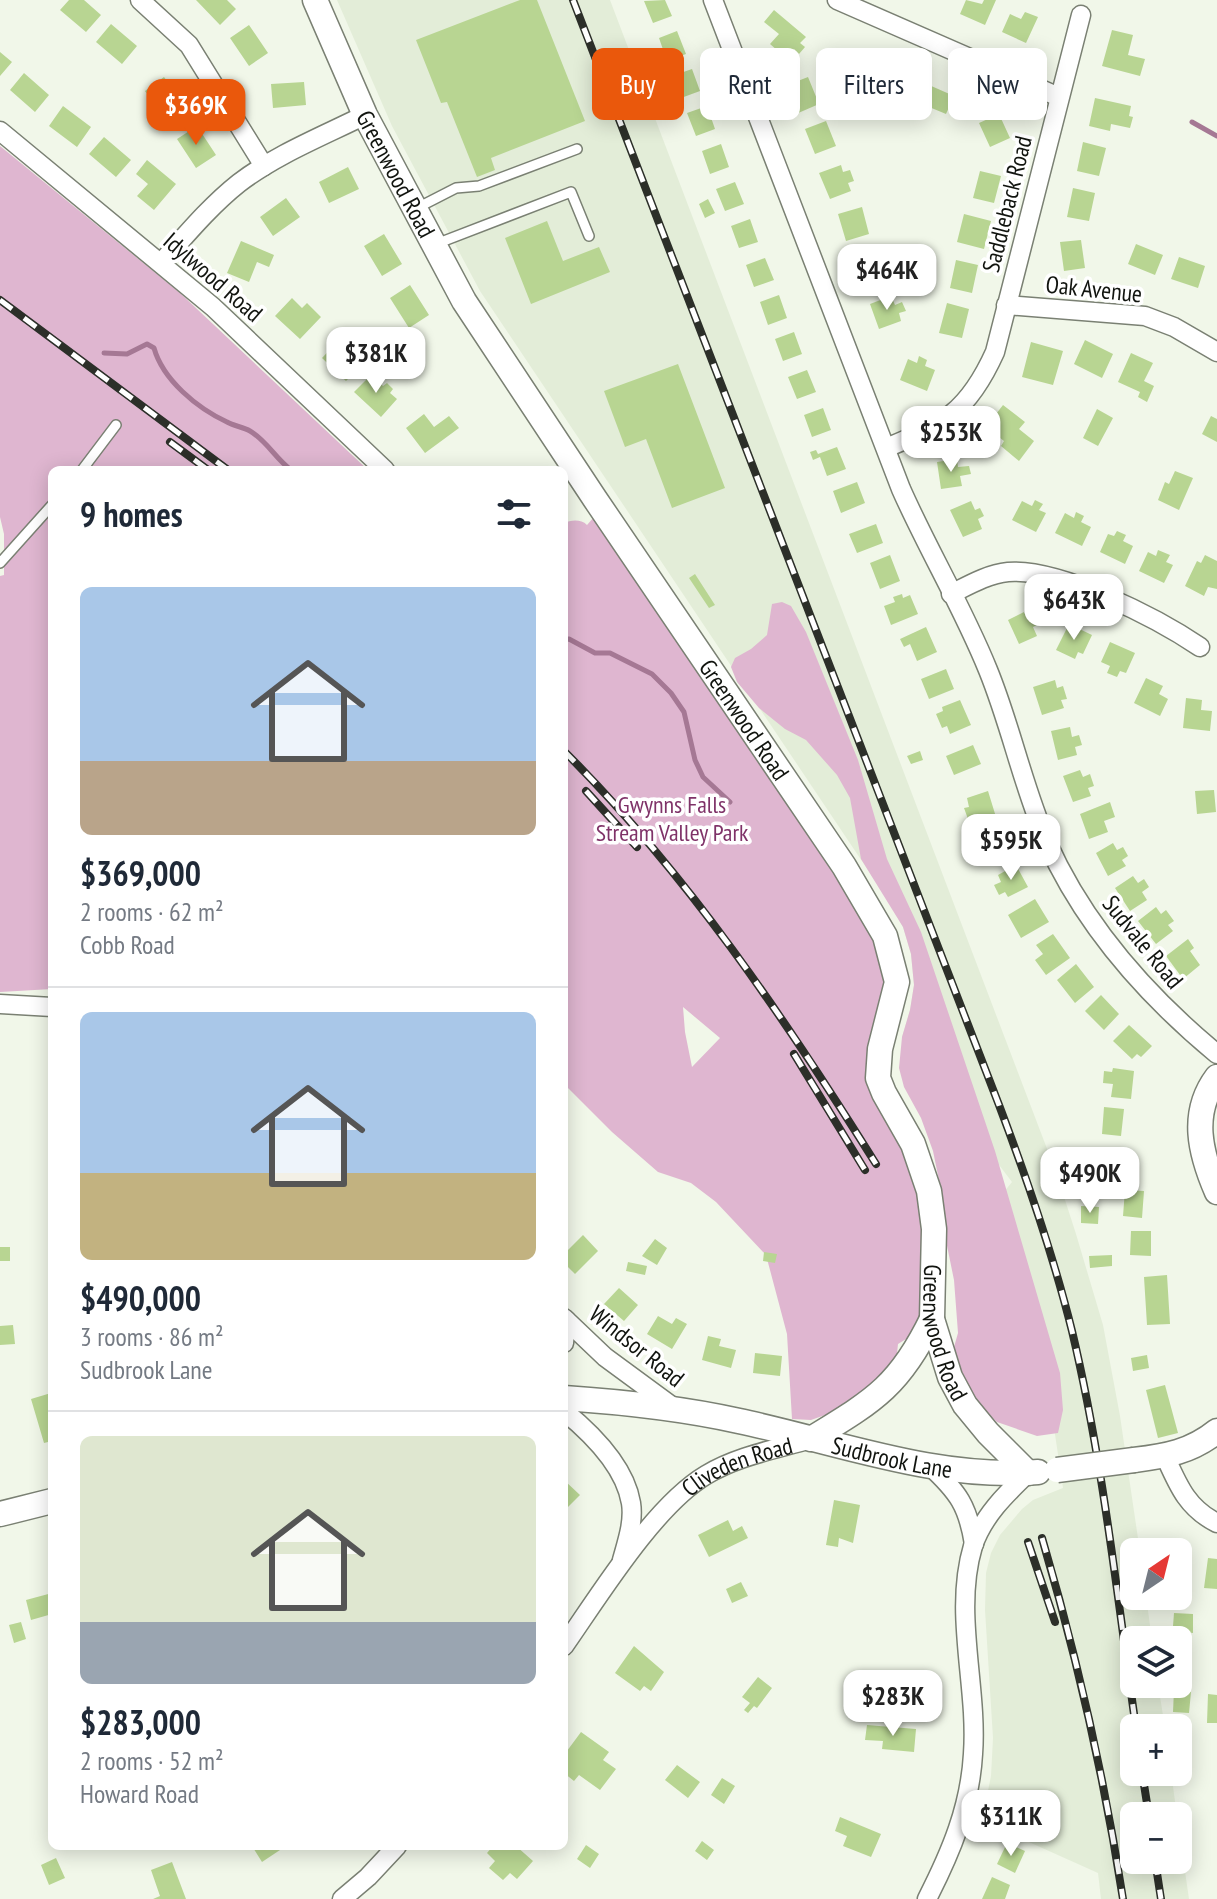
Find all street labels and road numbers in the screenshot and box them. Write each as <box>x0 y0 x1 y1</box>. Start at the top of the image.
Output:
street label: Greenwood Road <box>350 105 443 243</box>
street label: Saddleback Road <box>975 133 1039 275</box>
street label: Idylwood Road <box>157 225 269 329</box>
street label: Oak Avenue <box>1044 269 1144 309</box>
street label: Greenwood Road <box>693 653 797 786</box>
street label: Sudvale Road <box>1096 889 1190 995</box>
street label: Greenwood Road <box>915 1264 975 1406</box>
street label: Windsor Road <box>583 1298 691 1394</box>
street label: Cliveden Road <box>675 1429 796 1503</box>
street label: Sudbrook Lane <box>828 1429 954 1485</box>

